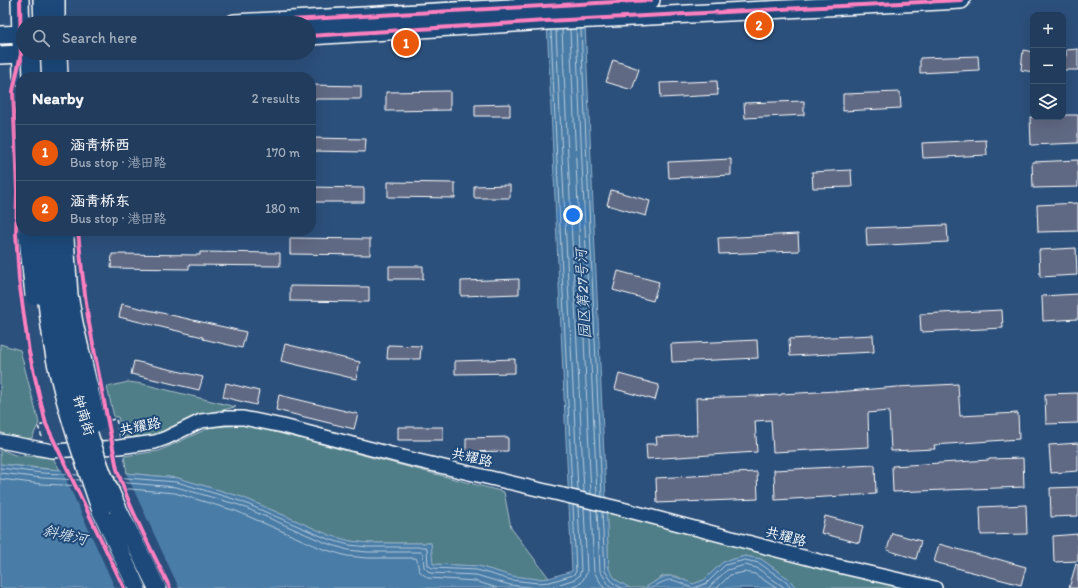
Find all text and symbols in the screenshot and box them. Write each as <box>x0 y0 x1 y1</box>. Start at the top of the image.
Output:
pin: 2 <box>746 10 772 40</box>
map controls <box>1030 12 1066 120</box>
button: + <box>1030 12 1066 48</box>
search box <box>16 16 316 60</box>
icon: search <box>30 27 52 49</box>
pin: 1 <box>393 28 419 58</box>
text: Search here <box>62 29 137 47</box>
button: − <box>1030 48 1066 84</box>
button: layers <box>1030 84 1066 120</box>
text: Nearby <box>32 88 84 108</box>
text: 2 results <box>252 91 300 106</box>
text: 涵青桥西 <box>70 136 130 154</box>
text: 1 <box>42 145 48 160</box>
text: 170 m <box>266 145 300 160</box>
text: Bus stop · 港田路 <box>70 155 166 170</box>
text: 涵青桥东 <box>70 192 130 210</box>
text: 2 <box>42 201 48 216</box>
text: 180 m <box>265 201 300 216</box>
your location <box>563 205 583 225</box>
text: Bus stop · 港田路 <box>70 211 166 226</box>
water label: 园区第27号河 <box>571 245 594 340</box>
street label: 钟南街 <box>69 393 98 438</box>
street label: 共耀路 <box>118 414 162 439</box>
street label: 共耀路 <box>450 444 494 470</box>
water label: 斜塘河 <box>41 521 92 550</box>
street label: 共耀路 <box>763 523 808 550</box>

